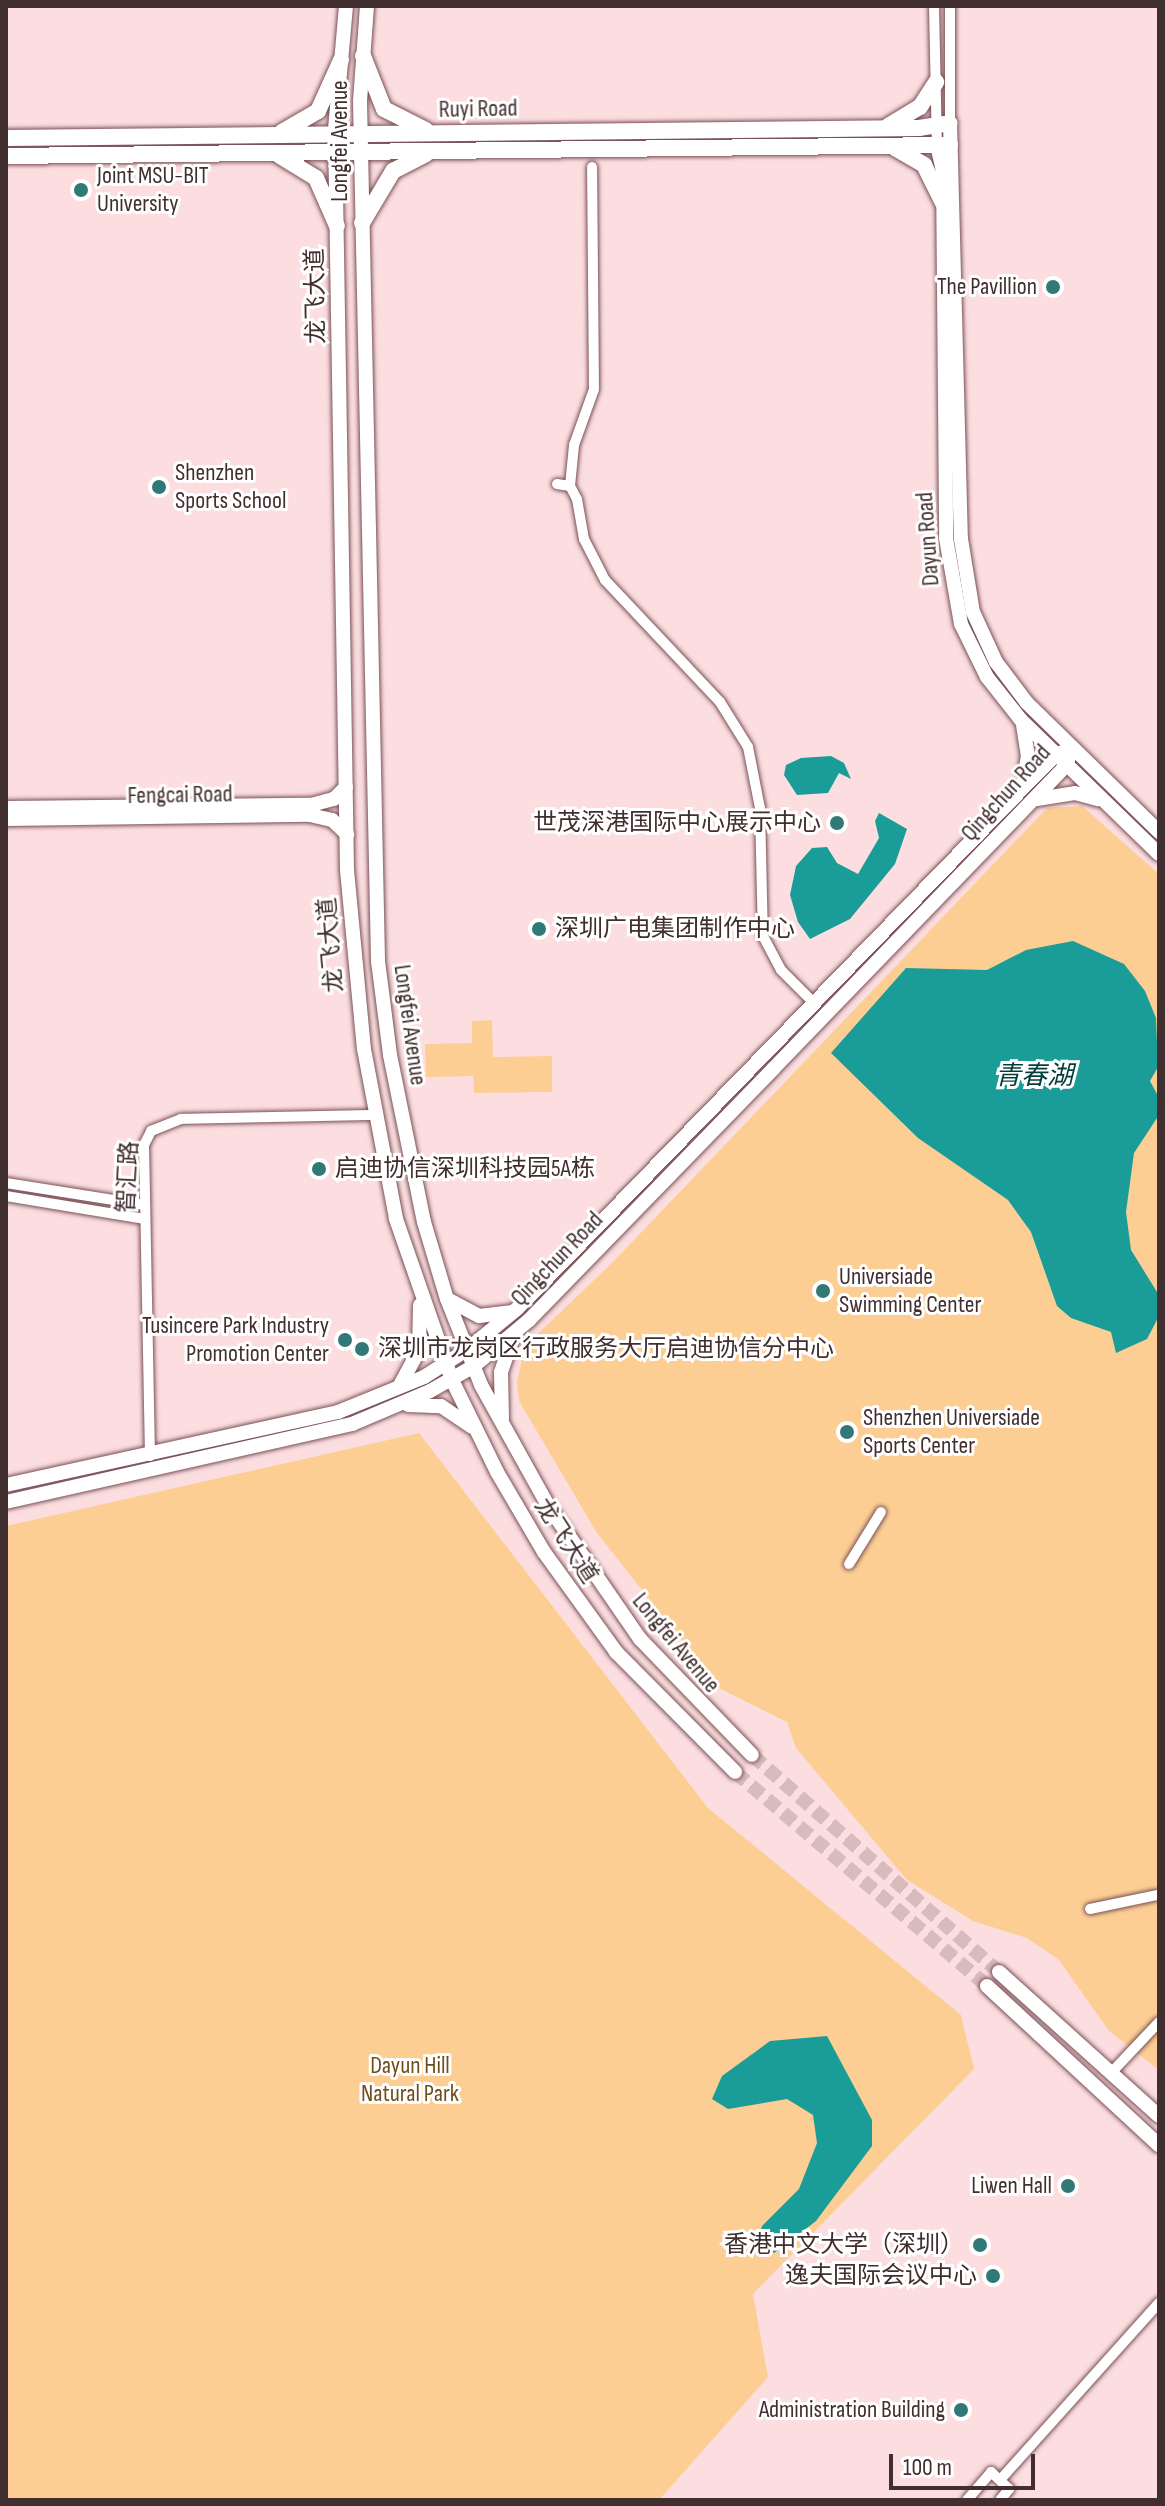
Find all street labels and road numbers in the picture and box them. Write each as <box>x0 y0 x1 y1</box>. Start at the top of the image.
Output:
street label: Longfei Avenue <box>326 80 354 202</box>
street label: Ruyi Road <box>438 94 518 124</box>
street label: 龙飞大道 <box>301 248 331 344</box>
street label: Dayun Road <box>910 491 946 587</box>
street label: Qingchun Road <box>955 739 1057 847</box>
street label: Fengcai Road <box>127 780 233 810</box>
street label: 龙飞大道 <box>312 896 350 994</box>
street label: Longfei Avenue <box>387 963 433 1087</box>
street label: 智汇路 <box>112 1140 144 1214</box>
street label: Qingchun Road <box>505 1206 609 1312</box>
street label: 龙飞大道 <box>528 1493 604 1589</box>
street label: Longfei Avenue <box>626 1587 726 1699</box>

